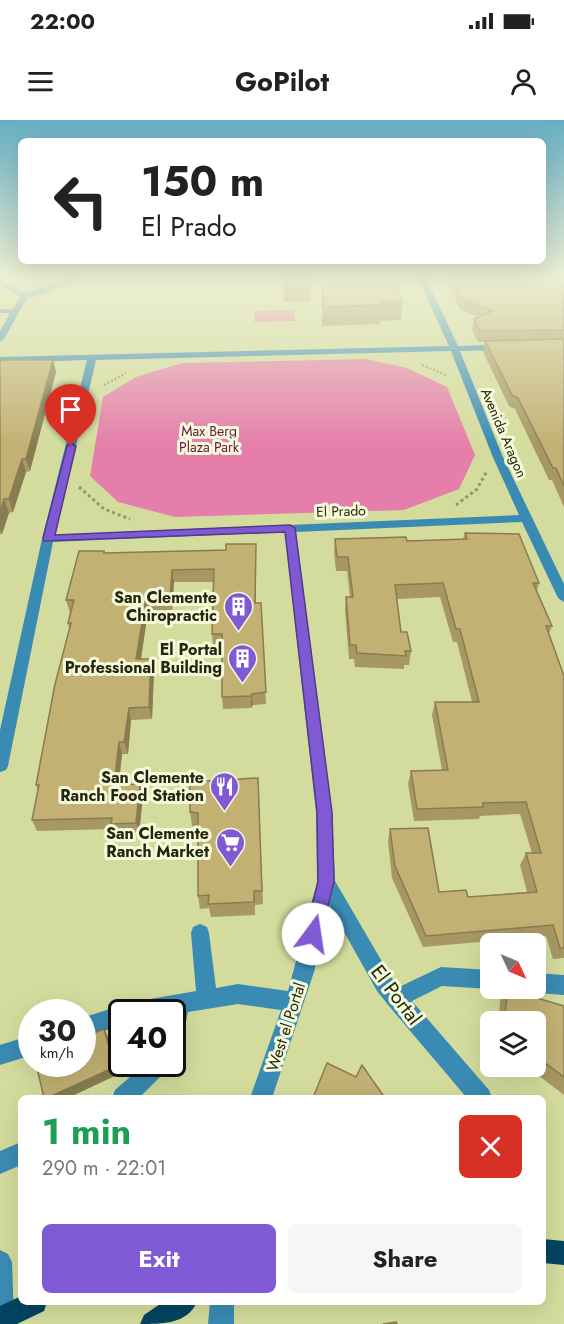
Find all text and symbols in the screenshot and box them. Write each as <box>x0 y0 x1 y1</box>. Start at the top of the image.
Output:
text: 22:00 <box>30 5 95 37</box>
text: GoPilot <box>235 62 329 101</box>
icon: menu <box>24 65 57 98</box>
icon: person <box>507 65 540 98</box>
text: 150 m <box>141 151 264 212</box>
icon: left <box>42 162 120 240</box>
text: El Prado <box>141 207 237 246</box>
pin <box>45 384 96 446</box>
street label: Avenida Aragon <box>476 385 532 481</box>
icon: arrive <box>54 393 87 426</box>
park label: Max Berg Plaza Park <box>179 421 240 457</box>
street label: El Prado <box>316 500 367 522</box>
place label: San Clemente Chiropractic <box>114 586 217 627</box>
building icon: San Clemente Chiropractic <box>222 590 254 632</box>
place label: El Portal Professional Building <box>65 638 222 679</box>
building icon: El Portal Professional Building <box>227 642 259 684</box>
place label: San Clemente Ranch Food Station <box>60 766 204 807</box>
restaurant icon: San Clemente Ranch Food Station <box>209 770 241 812</box>
place label: San Clemente Ranch Market <box>106 822 210 863</box>
supermarket icon: San Clemente Ranch Market <box>214 826 246 868</box>
position arrow <box>281 902 345 966</box>
north arrow <box>480 933 546 999</box>
map controls <box>480 933 546 1077</box>
street label: El Portal <box>364 959 428 1031</box>
street label: West el Portal <box>261 980 311 1074</box>
speed limit sign: 40 <box>108 999 186 1077</box>
text: 30 <box>38 1009 76 1052</box>
button: layers <box>480 1011 546 1077</box>
text: km/h <box>40 1042 74 1064</box>
text: 1 min <box>42 1105 131 1157</box>
button: close <box>459 1115 522 1178</box>
text: 290 m · 22:01 <box>42 1154 166 1183</box>
button: Exit <box>42 1224 276 1293</box>
button: Share <box>288 1224 522 1293</box>

